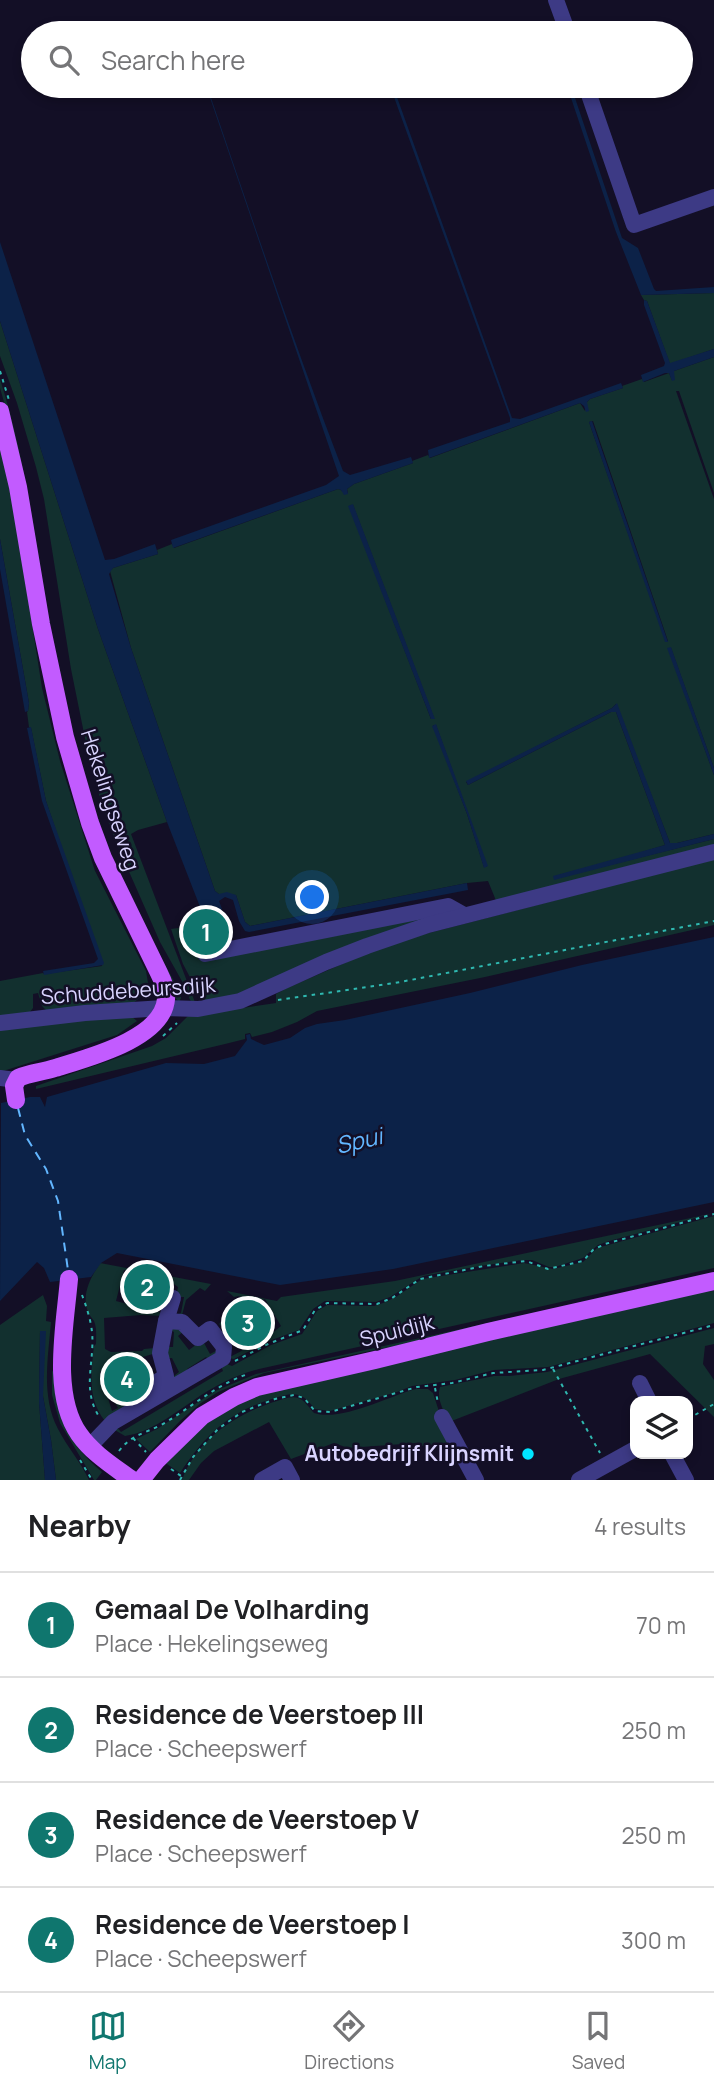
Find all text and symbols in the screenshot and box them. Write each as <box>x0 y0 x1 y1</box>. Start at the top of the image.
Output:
search box <box>21 21 693 98</box>
icon: search <box>45 41 83 79</box>
text: Search here <box>101 42 246 78</box>
street label: Hekelingseweg <box>75 725 147 874</box>
your location <box>295 880 329 914</box>
pin: 1 <box>183 906 229 958</box>
street label: Schuddebeursdijk <box>40 970 217 1010</box>
water label: Spui <box>332 1119 388 1161</box>
pin: 2 <box>124 1261 170 1313</box>
pin: 3 <box>225 1297 271 1349</box>
street label: Spuidijk <box>357 1307 437 1353</box>
pin: 4 <box>104 1353 150 1405</box>
map controls <box>630 1396 693 1459</box>
button: layers <box>630 1396 693 1459</box>
place label: Autobedrijf Klijnsmit <box>304 1439 514 1467</box>
marker: Autobedrijf Klijnsmit <box>520 1446 536 1462</box>
text: Nearby <box>28 1505 131 1546</box>
text: 4 results <box>594 1510 686 1542</box>
text: Gemaal De Volharding <box>95 1591 370 1627</box>
text: 1 <box>46 1609 56 1641</box>
text: 70 m <box>636 1609 686 1641</box>
text: Place · Hekelingseweg <box>95 1627 328 1659</box>
text: Residence de Veerstoep III <box>95 1696 424 1732</box>
text: 2 <box>44 1714 58 1746</box>
text: 250 m <box>621 1714 686 1746</box>
text: Place · Scheepswerf <box>95 1732 307 1764</box>
text: Residence de Veerstoep V <box>95 1801 419 1837</box>
text: 3 <box>44 1819 58 1851</box>
text: 250 m <box>621 1819 686 1851</box>
text: Place · Scheepswerf <box>95 1837 307 1869</box>
text: Residence de Veerstoep I <box>95 1906 410 1942</box>
text: 4 <box>44 1924 58 1956</box>
text: 300 m <box>621 1924 686 1956</box>
text: Place · Scheepswerf <box>95 1942 307 1974</box>
tab: Map <box>89 2007 127 2075</box>
tab: Directions <box>304 2007 394 2075</box>
tab: Saved <box>572 2007 625 2075</box>

